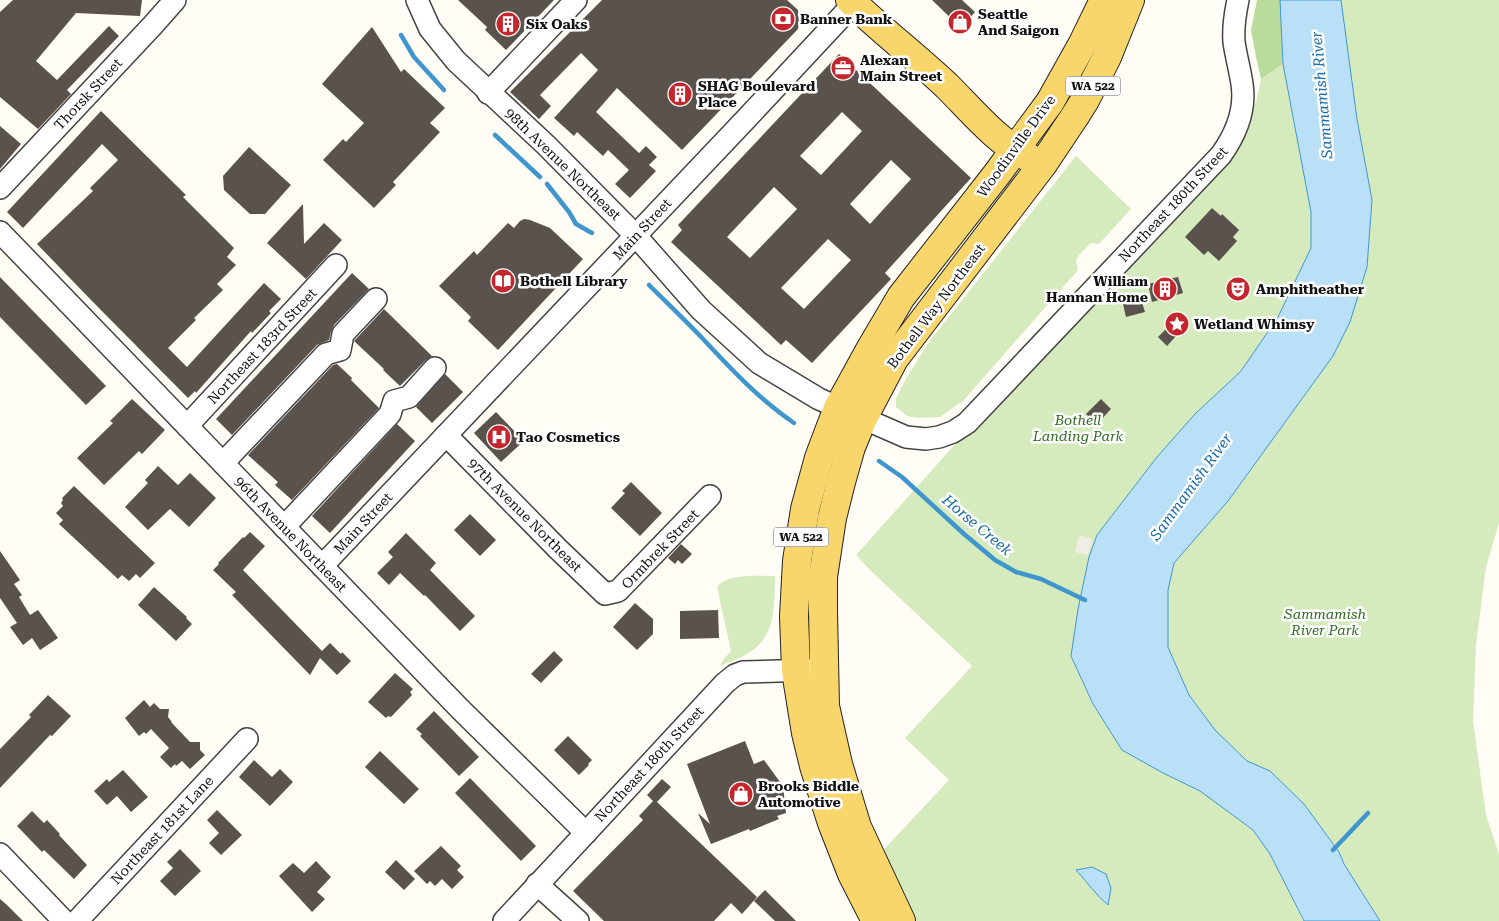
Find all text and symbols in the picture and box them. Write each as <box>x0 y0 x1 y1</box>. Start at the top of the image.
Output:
bank icon: Banner Bank <box>770 6 796 32</box>
place label: Seattle And Saigon <box>978 6 1060 38</box>
shop icon: Seattle And Saigon <box>947 9 973 35</box>
building icon: Six Oaks <box>495 11 521 37</box>
place label: Banner Bank <box>800 11 893 27</box>
place label: Six Oaks <box>526 16 588 32</box>
water label: Sammamish River <box>1307 30 1337 160</box>
place label: Alexan Main Street <box>860 52 943 84</box>
street label: Thorsk Street <box>51 55 125 133</box>
office icon: Alexan Main Street <box>830 55 856 81</box>
road number: WA 522 <box>1066 76 1120 95</box>
place label: SHAG Boulevard Place <box>698 78 816 110</box>
building icon: SHAG Boulevard Place <box>667 81 693 107</box>
street label: Woodinville Drive <box>974 92 1059 200</box>
street label: 98th Avenue Northeast <box>502 105 624 223</box>
street label: Northeast 180th Street <box>1115 143 1231 265</box>
street label: Main Street <box>610 195 674 263</box>
street label: Bothell Way Northeast <box>884 241 988 371</box>
library icon: Bothell Library <box>490 268 516 294</box>
place label: Bothell Library <box>520 273 628 289</box>
place label: William Hannan Home <box>1046 273 1148 305</box>
building icon: William Hannan Home <box>1152 276 1178 302</box>
theatre icon: Amphitheather <box>1225 276 1251 302</box>
place label: Amphitheather <box>1256 281 1365 297</box>
street label: Northeast 183rd Street <box>204 285 320 407</box>
place icon: Wetland Whimsy <box>1164 311 1190 337</box>
place label: Wetland Whimsy <box>1194 316 1315 332</box>
park label: Bothell Landing Park <box>1032 412 1123 444</box>
hospital icon: Tao Cosmetics <box>486 424 512 450</box>
place label: Tao Cosmetics <box>516 429 620 445</box>
water label: Sammamish River <box>1146 429 1236 545</box>
street label: 97th Avenue Northeast <box>465 455 585 575</box>
street label: 96th Avenue Northeast <box>232 473 350 595</box>
street label: Main Street <box>331 489 395 557</box>
water label: Horse Creek <box>938 490 1016 560</box>
street label: Ormbrek Street <box>618 506 702 592</box>
road number: WA 522 <box>774 528 828 546</box>
park label: Sammamish River Park <box>1283 606 1366 638</box>
street label: Northeast 180th Street <box>591 703 707 825</box>
street label: Northeast 181st Lane <box>108 772 217 888</box>
place label: Brooks Biddle Automotive <box>758 778 859 810</box>
shop icon: Brooks Biddle Automotive <box>728 781 754 807</box>

